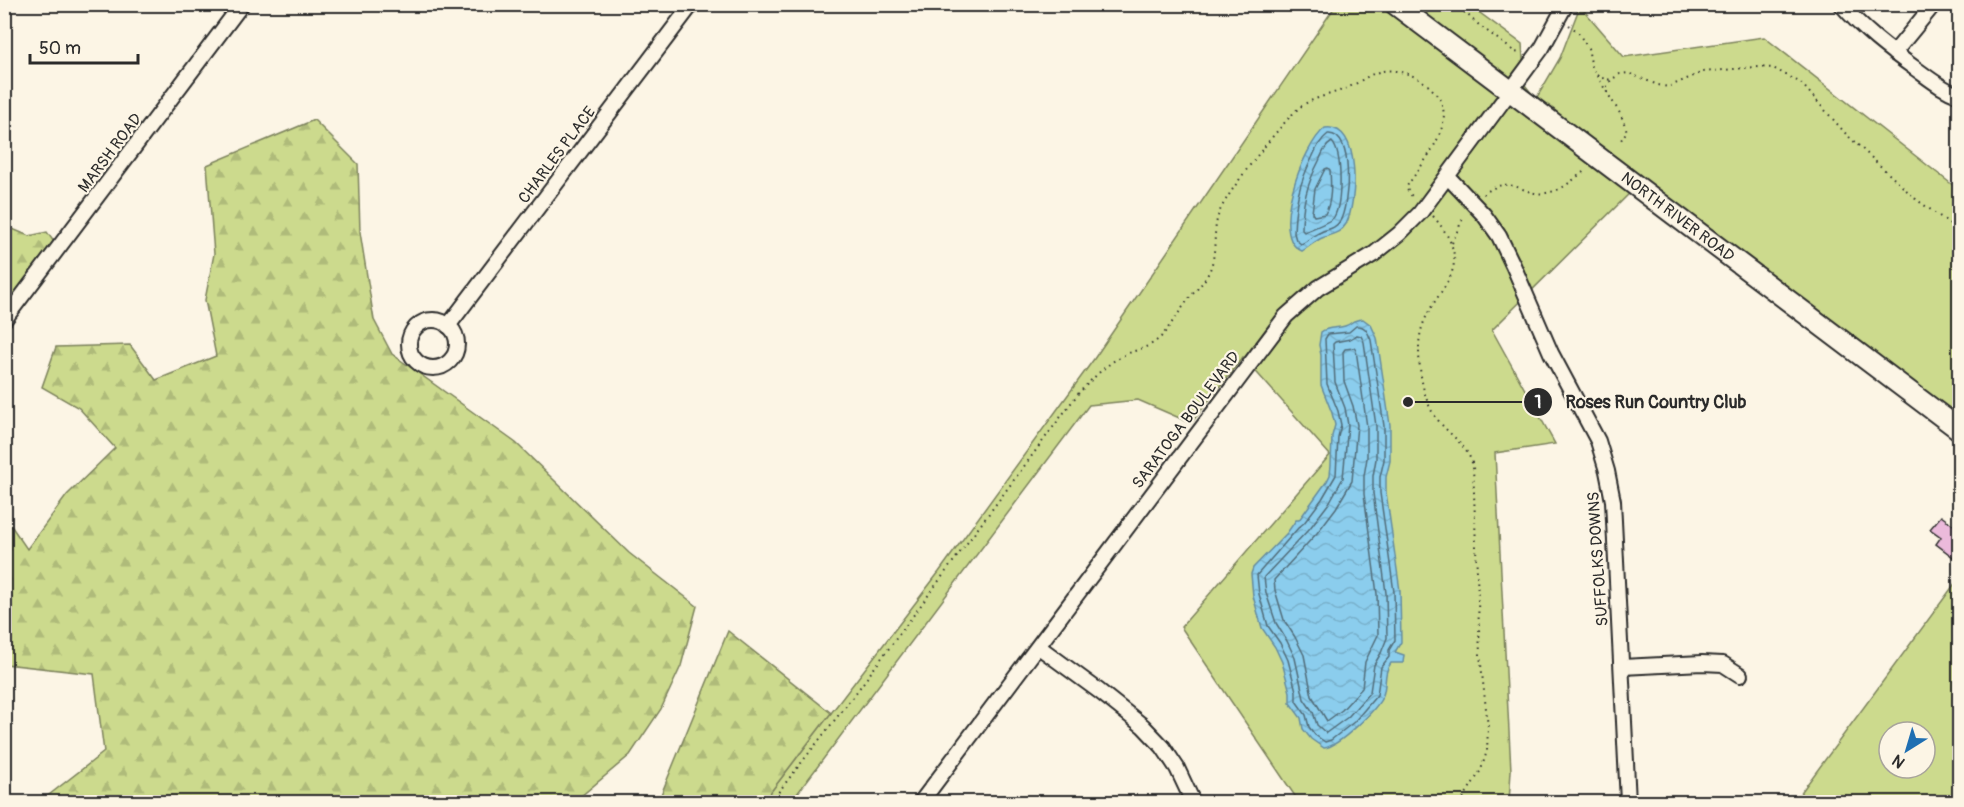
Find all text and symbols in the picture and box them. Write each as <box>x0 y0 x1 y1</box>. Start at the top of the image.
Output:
scale bar <box>30 27 138 65</box>
text: 50 m <box>39 37 81 60</box>
street label: CHARLES PLACE <box>514 103 600 207</box>
street label: MARSH ROAD <box>74 109 146 197</box>
street label: NORTH RIVER ROAD <box>1617 168 1738 266</box>
street label: SARATOGA BOULEVARD <box>1128 347 1244 493</box>
callout: Roses Run Country Club <box>1523 384 1758 420</box>
text: 1 <box>1534 391 1542 414</box>
text: Roses Run Country Club <box>1566 391 1747 414</box>
street label: SUFFOLKS DOWNS <box>1583 491 1613 627</box>
north arrow <box>1877 720 1937 780</box>
text: N <box>1888 750 1909 772</box>

